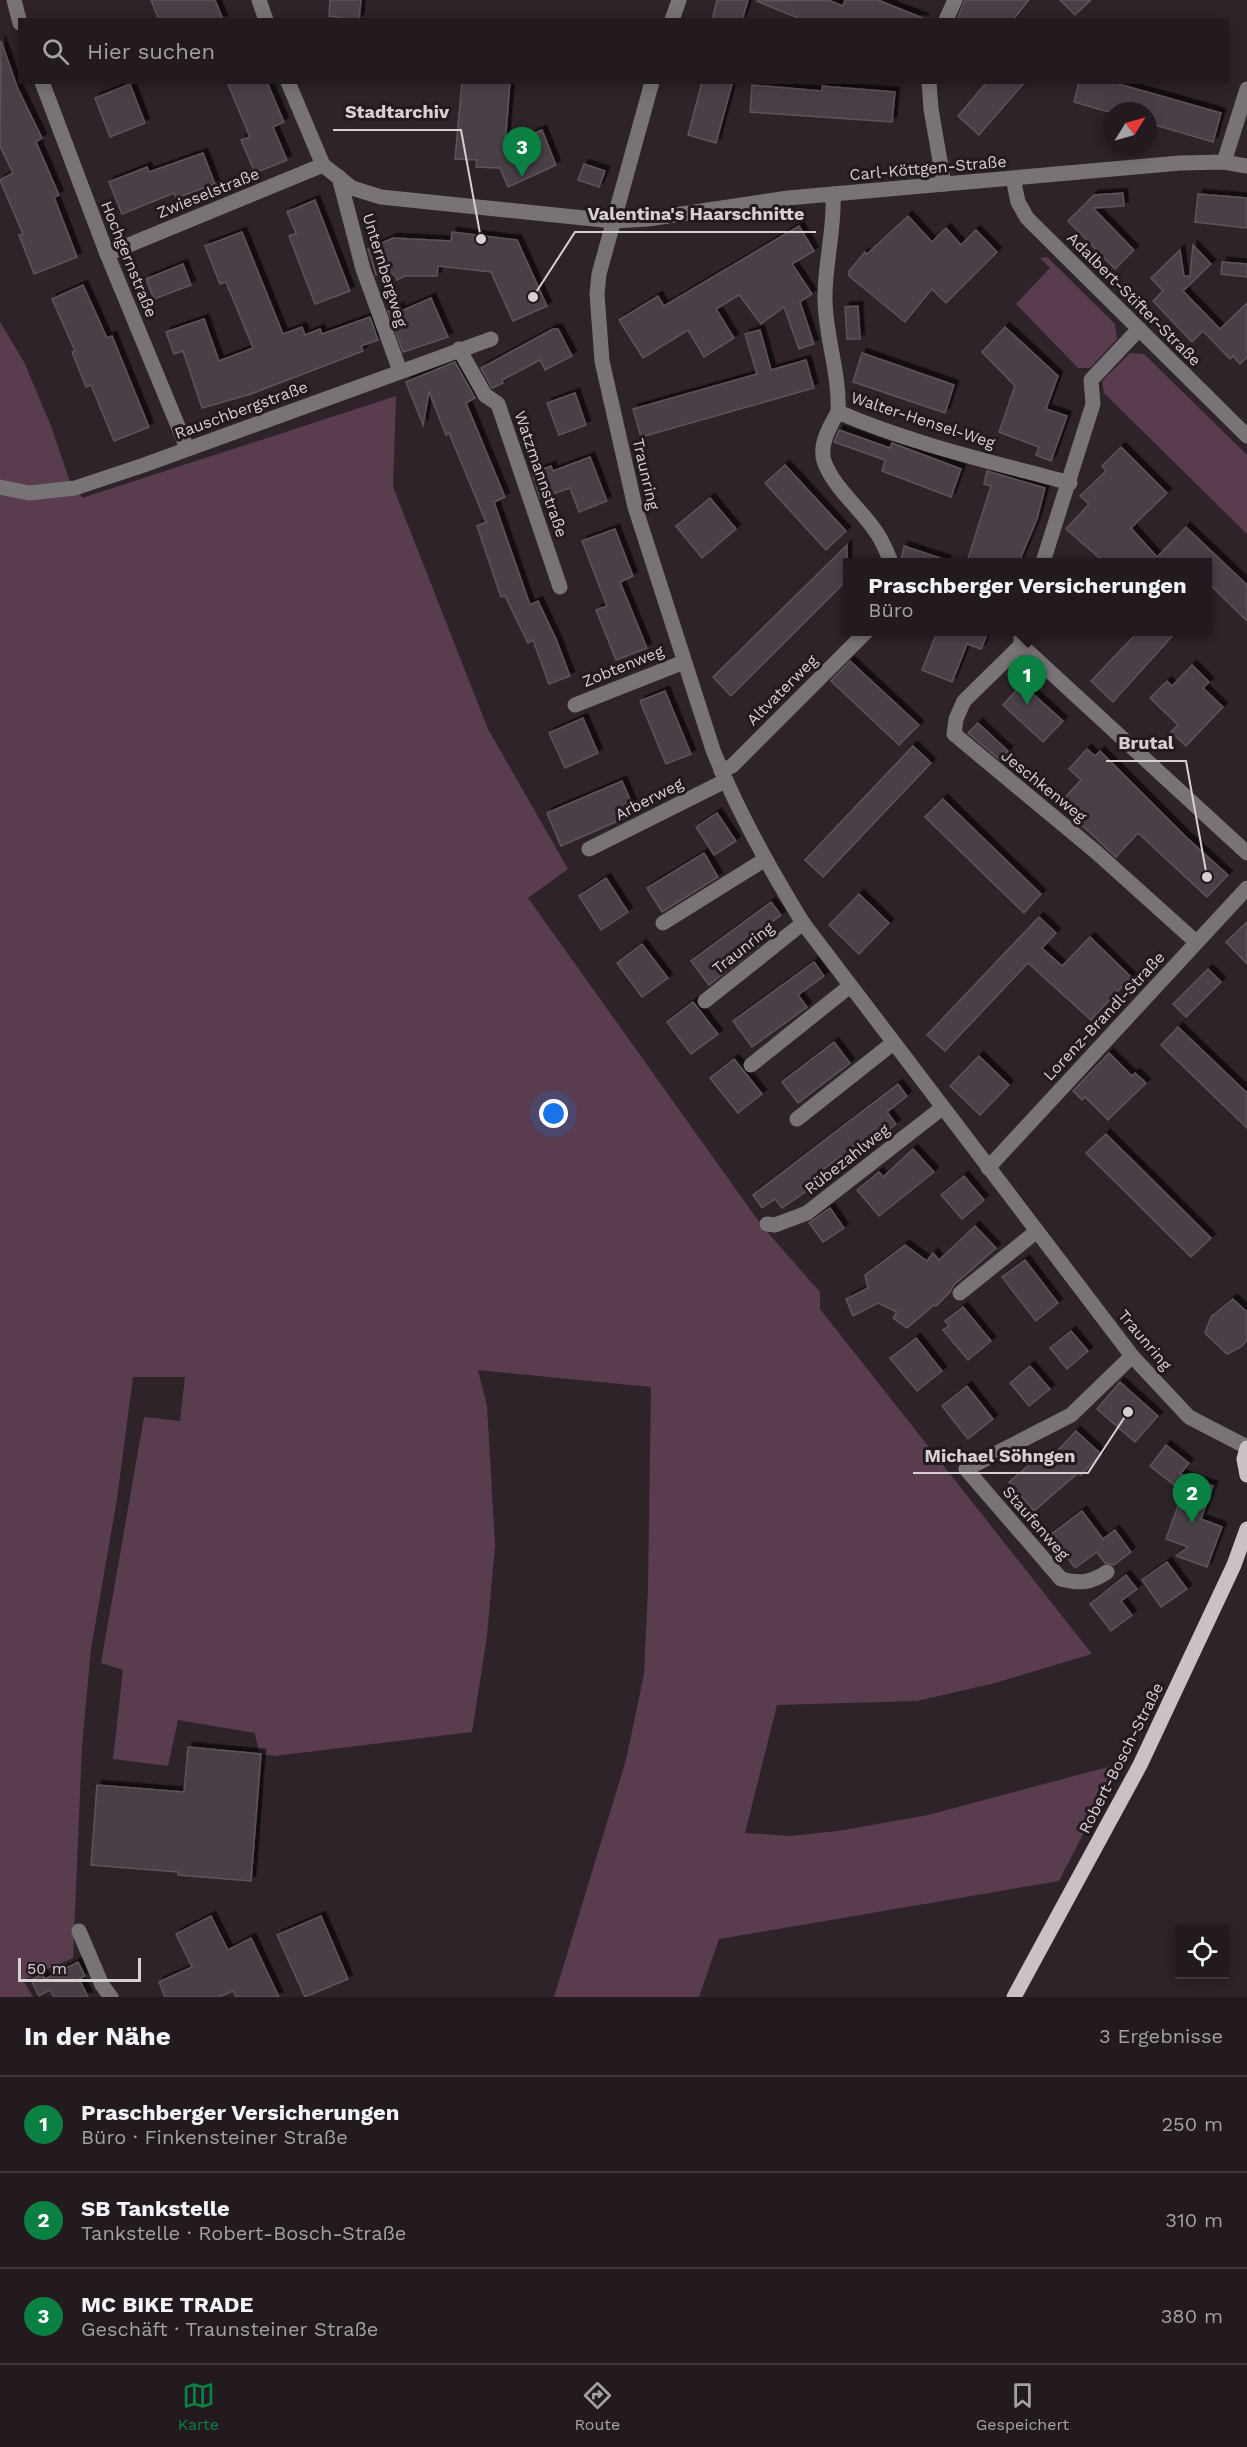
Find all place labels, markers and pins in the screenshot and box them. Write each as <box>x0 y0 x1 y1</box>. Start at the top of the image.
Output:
callout: Stadtarchiv <box>333 94 461 130</box>
pin: 3 <box>502 128 542 177</box>
callout: Valentina's Haarschnitte <box>575 196 816 232</box>
pin: 1 <box>1008 656 1046 705</box>
callout: Brutal <box>1106 725 1186 761</box>
callout: Michael Söhngen <box>913 1437 1088 1473</box>
pin: 2 <box>1172 1474 1212 1523</box>

